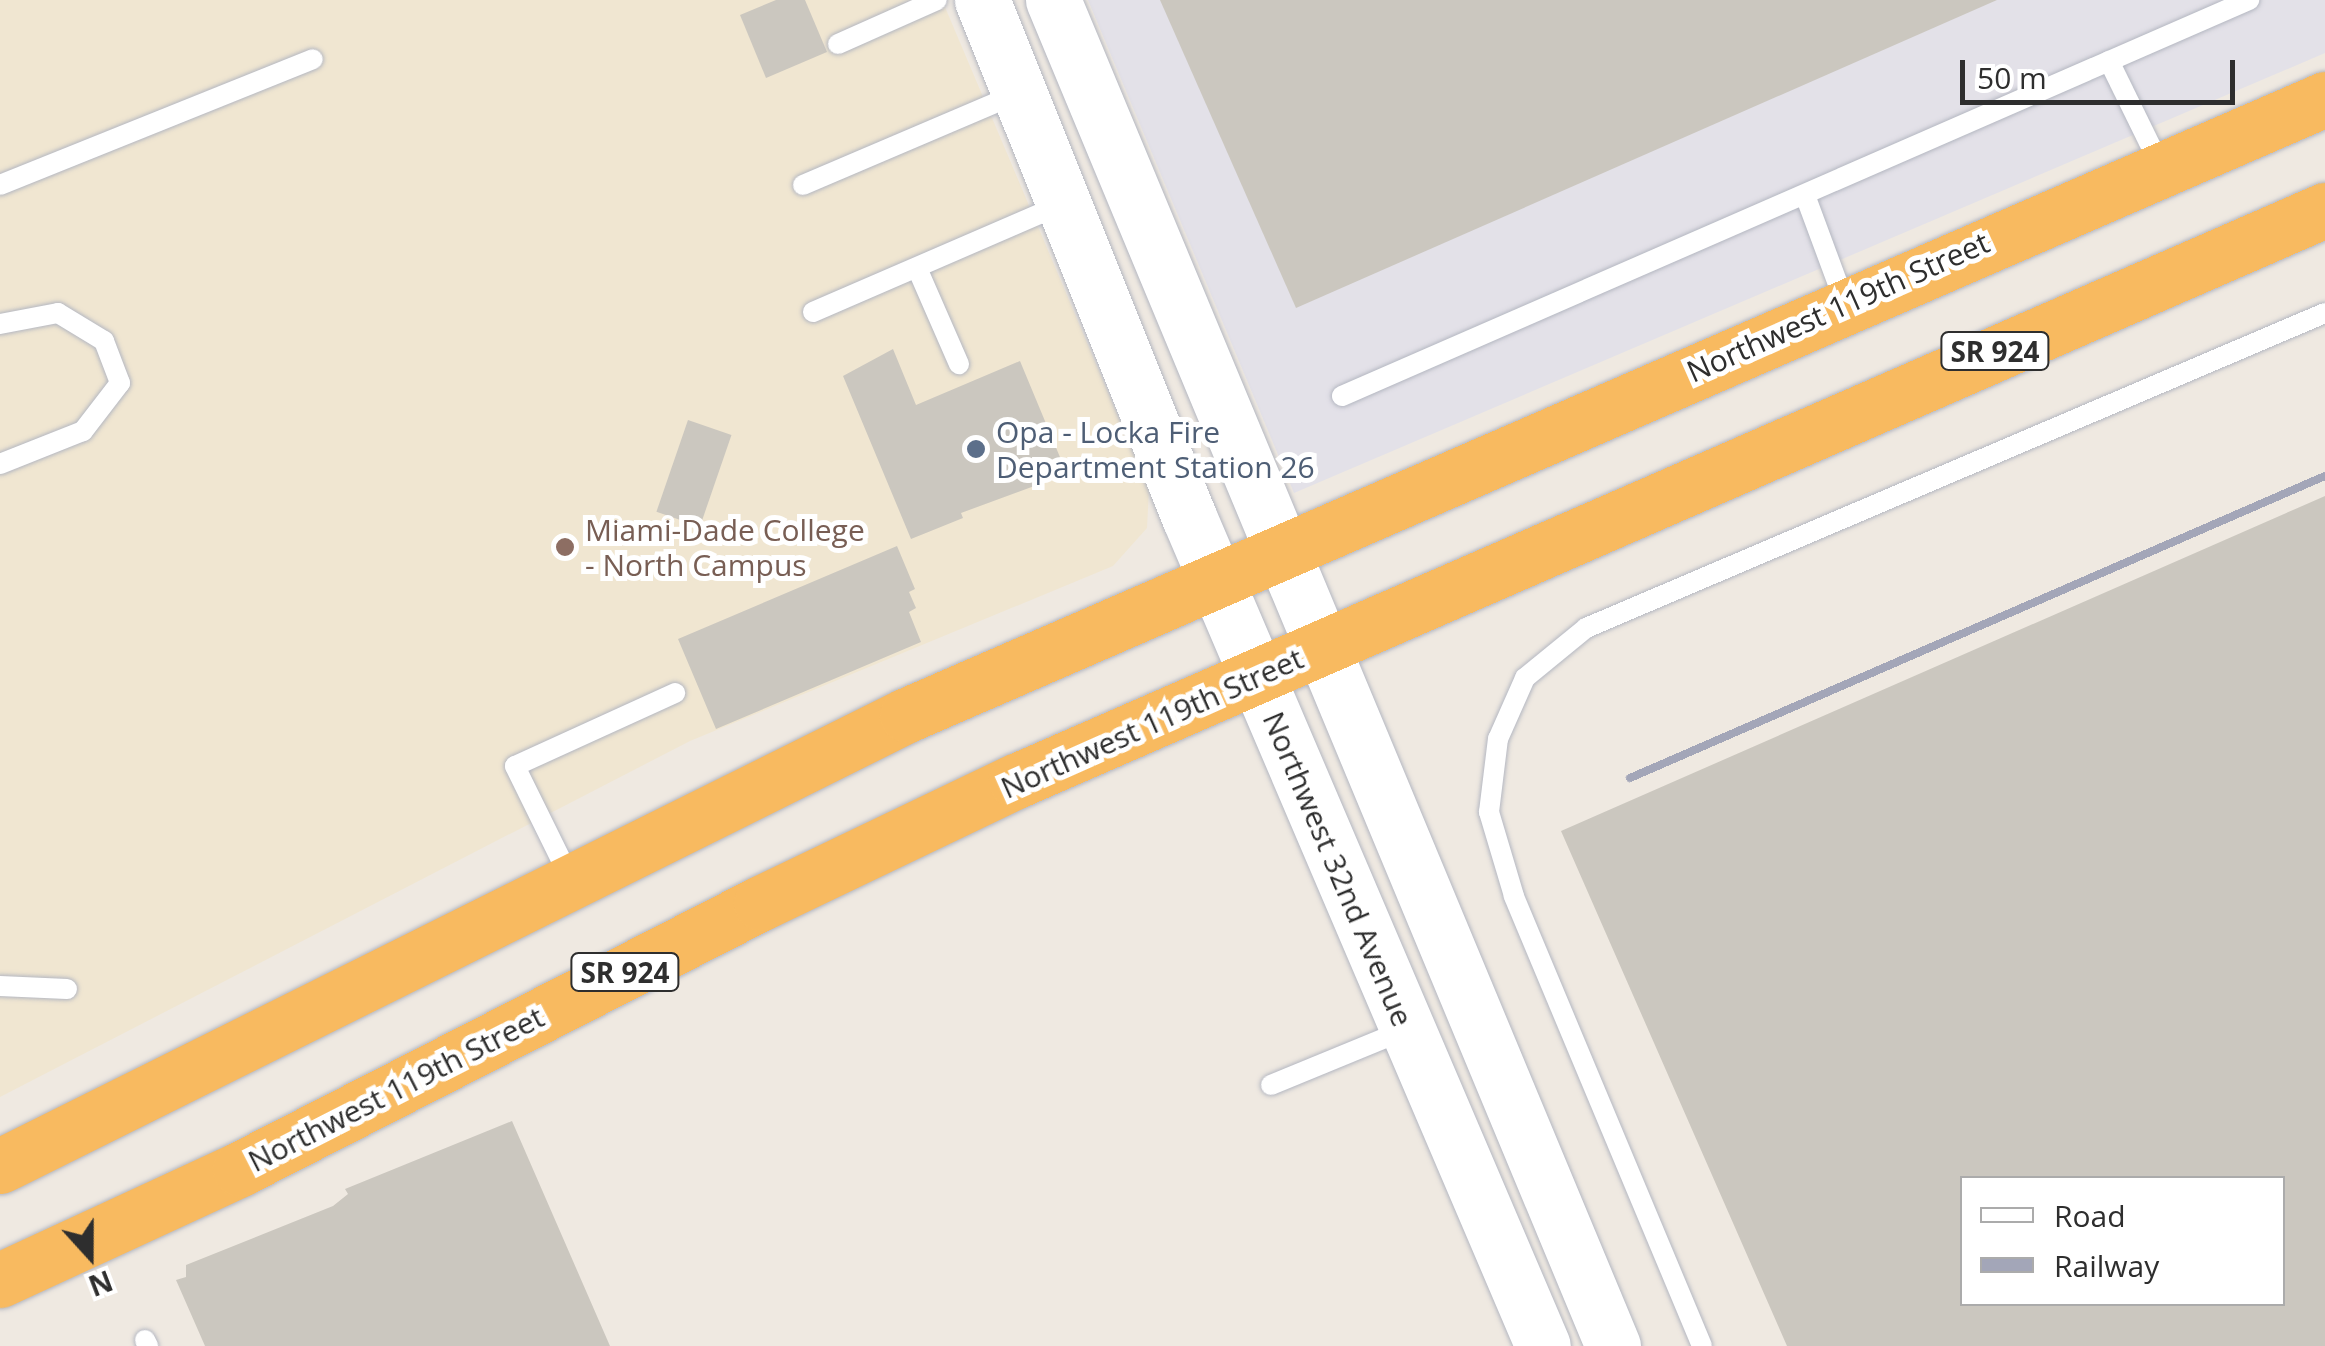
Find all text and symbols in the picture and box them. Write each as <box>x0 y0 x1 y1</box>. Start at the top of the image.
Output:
scale bar <box>1965 40 2240 102</box>
text: 50 m <box>1977 57 2047 98</box>
street label: Northwest 119th Street <box>1681 224 1995 390</box>
road number: SR 924 <box>1940 328 2050 374</box>
place label: Opa - Locka Fire Department Station 26 <box>996 414 1315 484</box>
marker: Opa - Locka Fire Department Station 26 <box>965 438 987 460</box>
place label: Miami-Dade College - North Campus <box>585 512 865 582</box>
marker: Miami-Dade College - North Campus <box>554 536 576 558</box>
street label: Northwest 119th Street <box>995 640 1309 806</box>
street label: Northwest 32nd Avenue <box>1255 706 1421 1032</box>
road number: SR 924 <box>570 949 680 995</box>
street label: Northwest 119th Street <box>242 999 550 1179</box>
legend <box>1960 1176 2285 1306</box>
text: Road <box>2054 1195 2126 1236</box>
north arrow <box>40 1206 140 1306</box>
text: Railway <box>2054 1245 2159 1286</box>
text: N <box>83 1262 118 1306</box>

